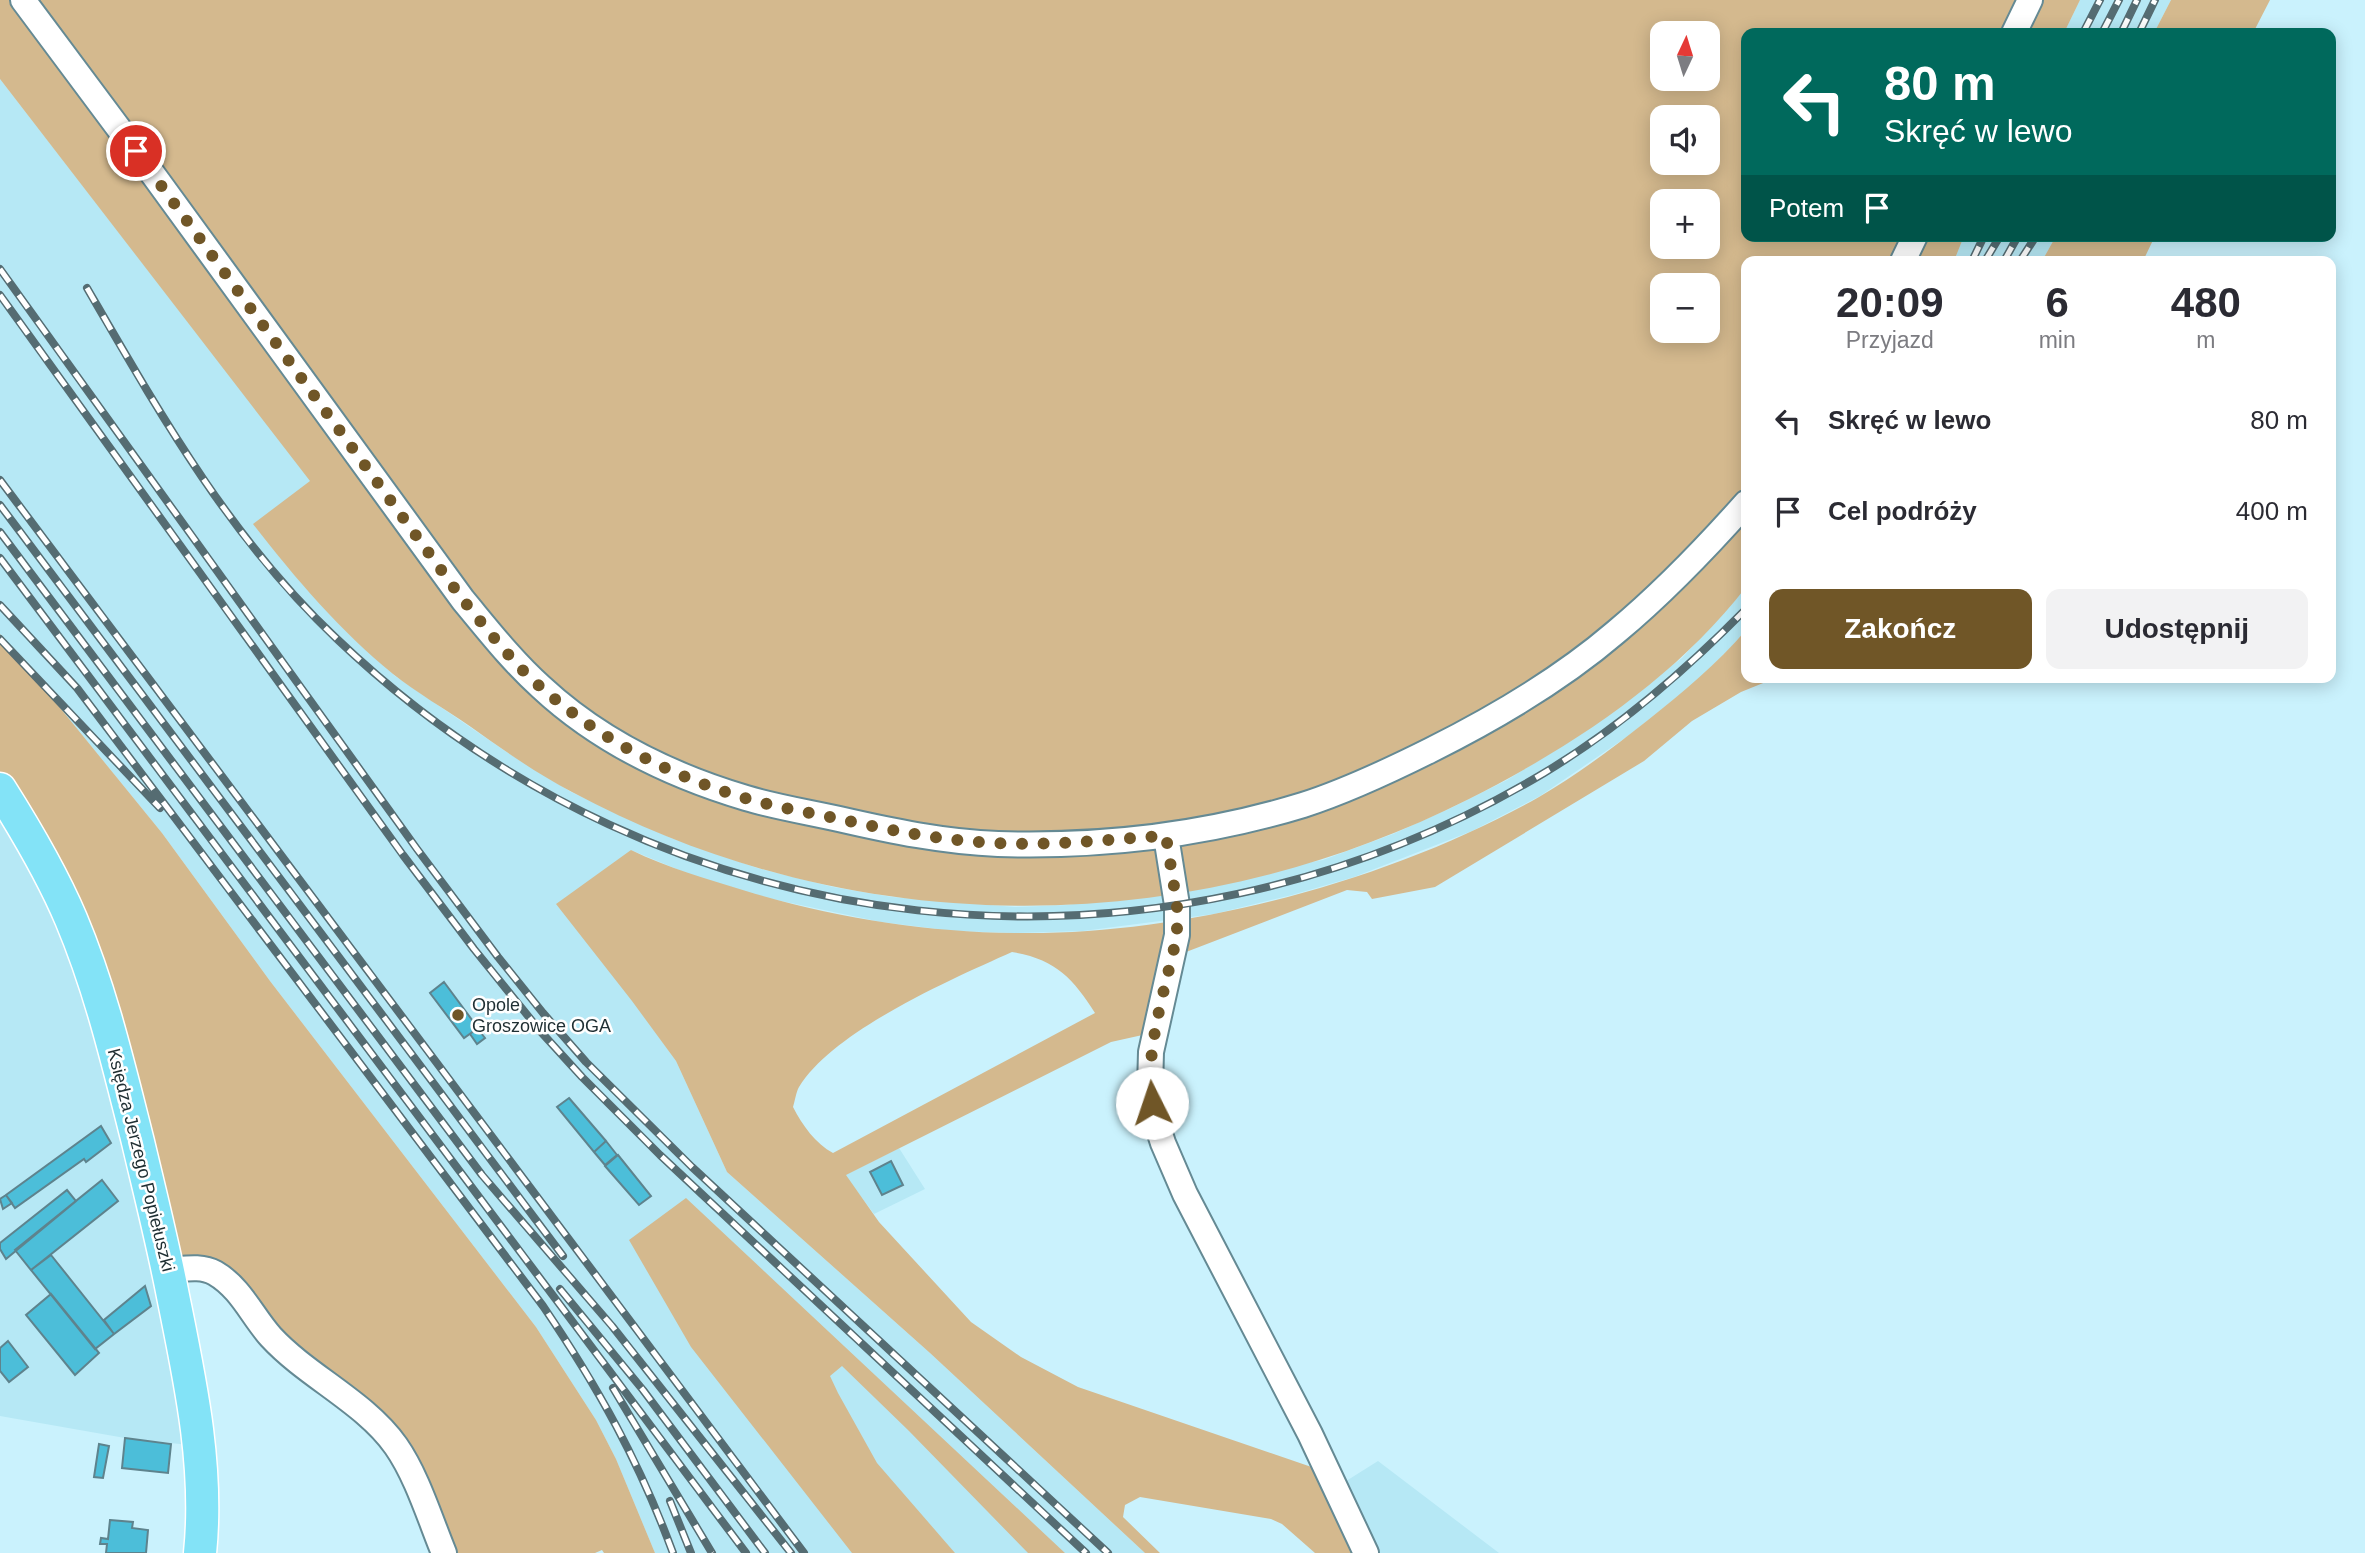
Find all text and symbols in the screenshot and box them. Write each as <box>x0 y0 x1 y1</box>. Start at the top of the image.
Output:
north arrow <box>1650 21 1720 91</box>
map controls <box>1650 21 1720 343</box>
icon: left <box>1769 56 1860 147</box>
text: 80 m <box>1884 56 1996 110</box>
button: sound <box>1650 105 1720 175</box>
text: Skręć w lewo <box>1884 113 2073 149</box>
pin <box>106 121 166 181</box>
icon: arrive <box>117 132 155 170</box>
button: + <box>1650 189 1720 259</box>
icon: arrive <box>1858 189 1896 227</box>
text: Potem <box>1769 193 1844 223</box>
button: − <box>1650 273 1720 343</box>
text: 20:09 <box>1836 279 1944 326</box>
text: 6 <box>2045 279 2069 326</box>
text: 480 <box>2171 279 2241 326</box>
text: Przyjazd <box>1846 327 1934 353</box>
text: min <box>2039 327 2076 353</box>
text: m <box>2196 327 2215 353</box>
icon: left <box>1769 402 1807 440</box>
text: Skręć w lewo <box>1828 405 1991 435</box>
text: 80 m <box>2250 405 2308 435</box>
icon: arrive <box>1769 493 1807 531</box>
text: Cel podróży <box>1828 496 1977 526</box>
text: 400 m <box>2236 496 2308 526</box>
button: Zakończ <box>1769 589 2032 669</box>
button: Udostępnij <box>2046 589 2308 669</box>
place label: Opole Groszowice OGA <box>472 995 611 1036</box>
marker: Opole Groszowice OGA <box>450 1007 466 1023</box>
street label: Księdza Jerzego Popiełuszki <box>104 1046 178 1274</box>
position arrow <box>1115 1066 1189 1140</box>

